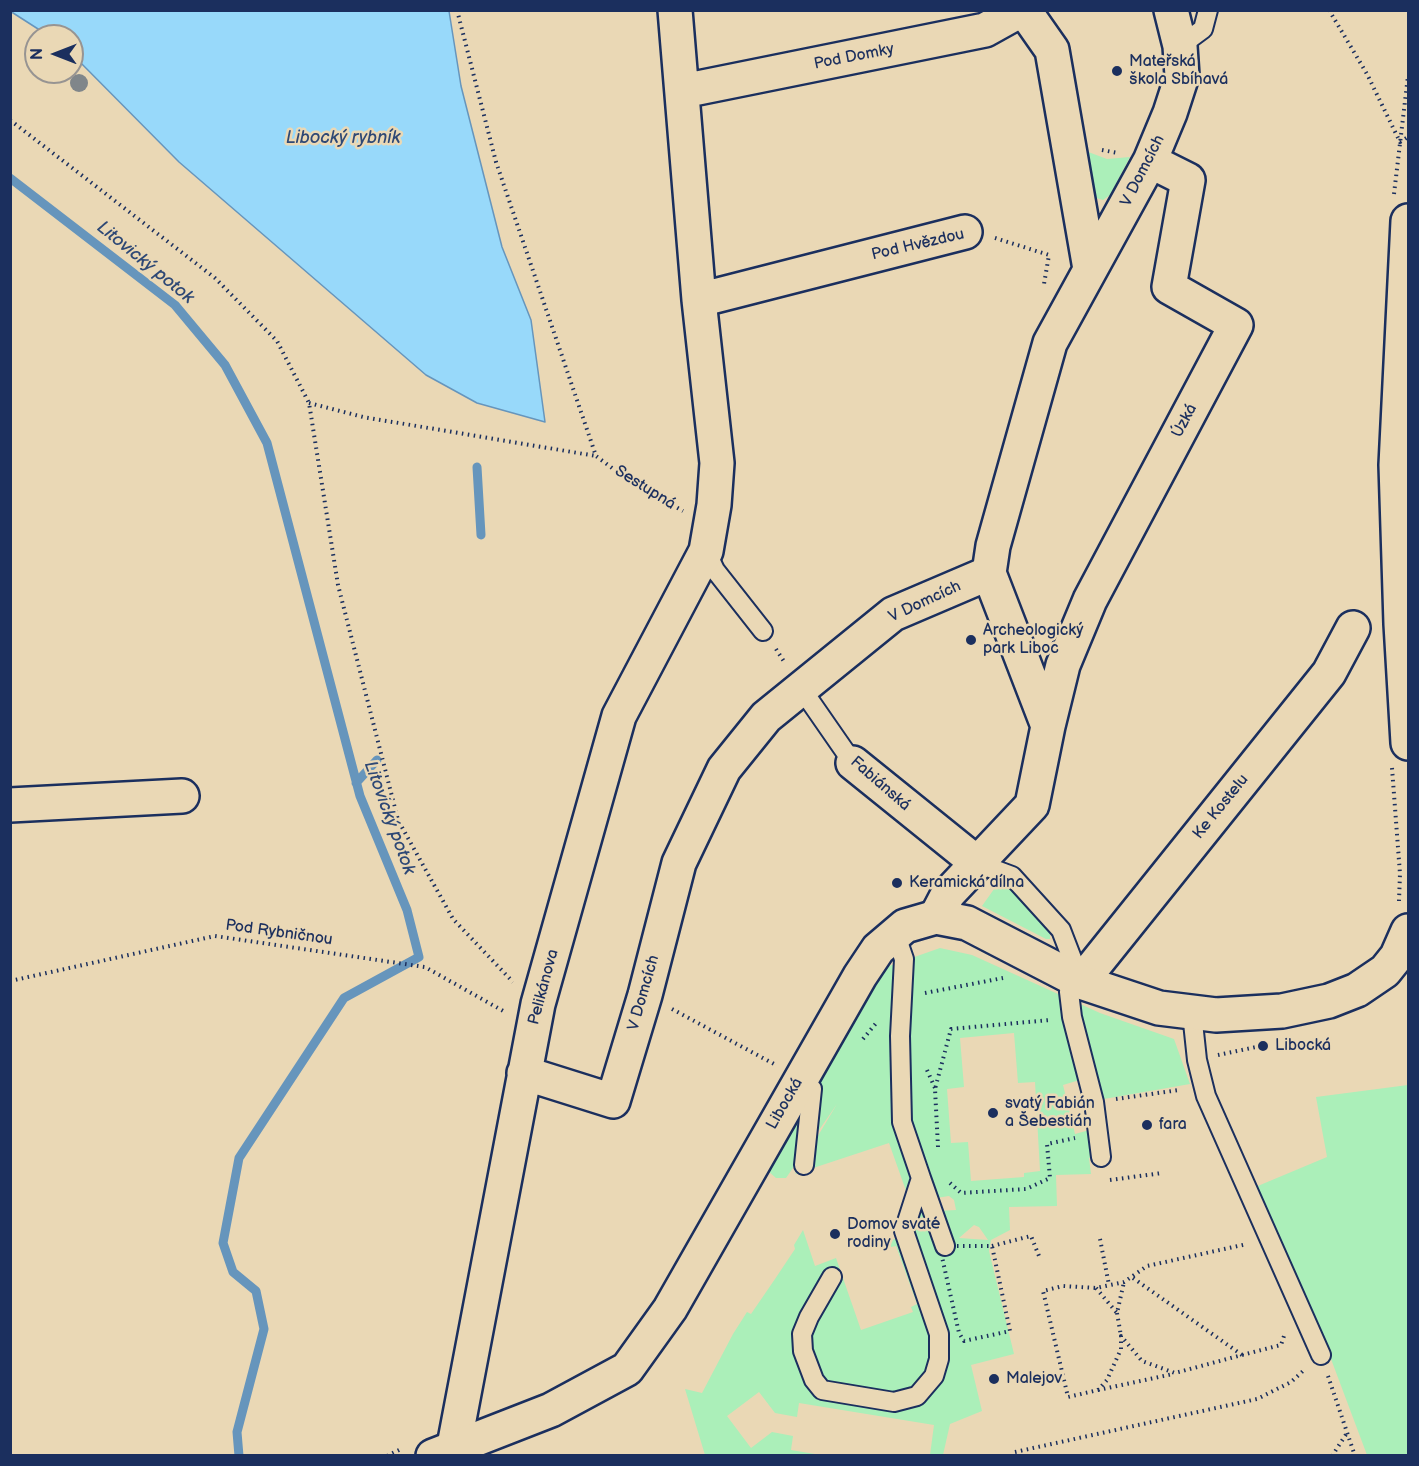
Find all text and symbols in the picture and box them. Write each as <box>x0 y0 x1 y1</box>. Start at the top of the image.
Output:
north arrow <box>24 24 84 84</box>
street label: Pod Domky <box>812 40 896 74</box>
text: N <box>28 48 47 60</box>
place label: Mateřská škola Sbíhavá <box>1129 52 1228 90</box>
marker: Mateřská škola Sbíhavá <box>1110 64 1124 78</box>
water label: Libocký rybník <box>286 127 400 149</box>
street label: V Domcích <box>1117 132 1169 210</box>
water label: Litovický potok <box>92 217 198 309</box>
street label: Pod Hvězdou <box>870 225 966 265</box>
street label: Úzká <box>1168 401 1202 441</box>
street label: Sestupná <box>611 462 679 514</box>
street label: V Domcích <box>886 577 964 627</box>
place label: Archeologický park Liboc <box>983 621 1084 659</box>
marker: Archeologický park Liboc <box>964 633 978 647</box>
street label: Fabiánská <box>846 753 914 815</box>
water label: Litovický potok <box>358 758 420 878</box>
street label: Ke Kostelu <box>1189 771 1253 843</box>
place label: Keramická dílna <box>909 873 1024 893</box>
marker: Keramická dílna <box>890 876 904 890</box>
street label: Pod Rybničnou <box>224 916 334 950</box>
street label: Pelikánova <box>525 947 563 1027</box>
street label: V Domcích <box>624 953 664 1033</box>
place label: Libocká <box>1275 1036 1331 1056</box>
marker: Libocká <box>1256 1039 1270 1053</box>
street label: Libocká <box>763 1075 807 1133</box>
place label: svatý Fabián a Šebestián <box>1005 1094 1095 1132</box>
marker: svatý Fabián a Šebestián <box>986 1106 1000 1120</box>
place label: fara <box>1159 1115 1187 1135</box>
marker: fara <box>1140 1118 1154 1132</box>
place label: Domov svaté rodiny <box>847 1215 940 1253</box>
marker: Domov svaté rodiny <box>828 1227 842 1241</box>
place label: Malejov <box>1006 1369 1062 1389</box>
marker: Malejov <box>987 1372 1001 1386</box>

